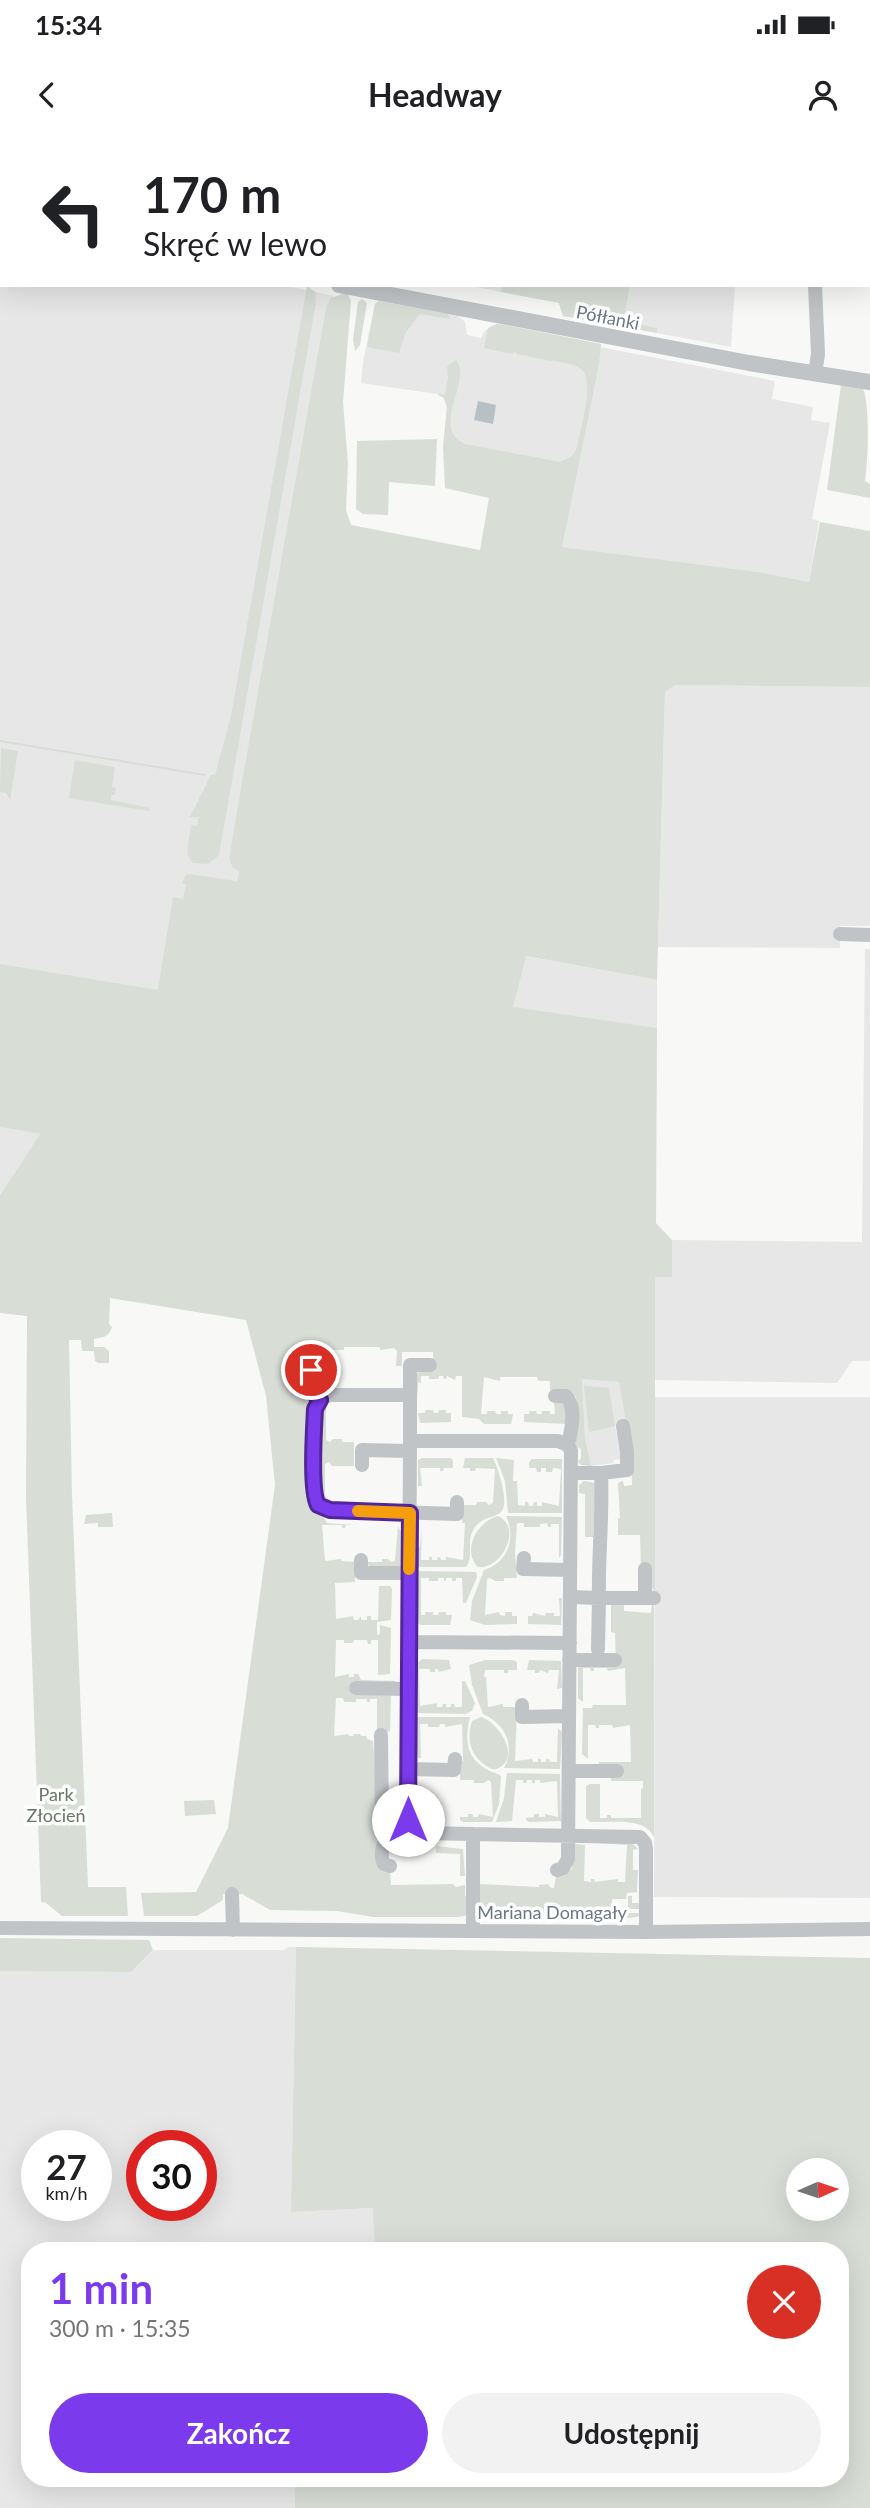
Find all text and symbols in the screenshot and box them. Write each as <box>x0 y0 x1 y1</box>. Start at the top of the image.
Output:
text: 15:34 <box>35 9 102 41</box>
text: Headway <box>368 75 502 114</box>
icon: back <box>28 76 66 114</box>
icon: person <box>804 76 842 114</box>
text: 170 m <box>143 165 281 223</box>
icon: left <box>28 168 119 259</box>
text: Skręć w lewo <box>143 224 327 263</box>
street label: Półłanki <box>574 300 642 334</box>
pin <box>281 1340 341 1400</box>
icon: arrive <box>292 1351 330 1389</box>
park label: Park Złocień <box>27 1783 86 1826</box>
position arrow <box>371 1783 445 1857</box>
street label: Mariana Domagały <box>477 1901 627 1923</box>
speed limit sign: 30 <box>126 2130 217 2221</box>
text: 27 <box>46 2145 87 2187</box>
north arrow <box>786 2158 849 2221</box>
map controls <box>786 2158 849 2221</box>
text: km/h <box>45 2182 88 2204</box>
text: 1 min <box>49 2263 153 2313</box>
button: close <box>747 2265 821 2339</box>
text: 300 m · 15:35 <box>49 2314 191 2342</box>
button: Zakończ <box>49 2393 428 2473</box>
button: Udostępnij <box>442 2393 821 2473</box>

